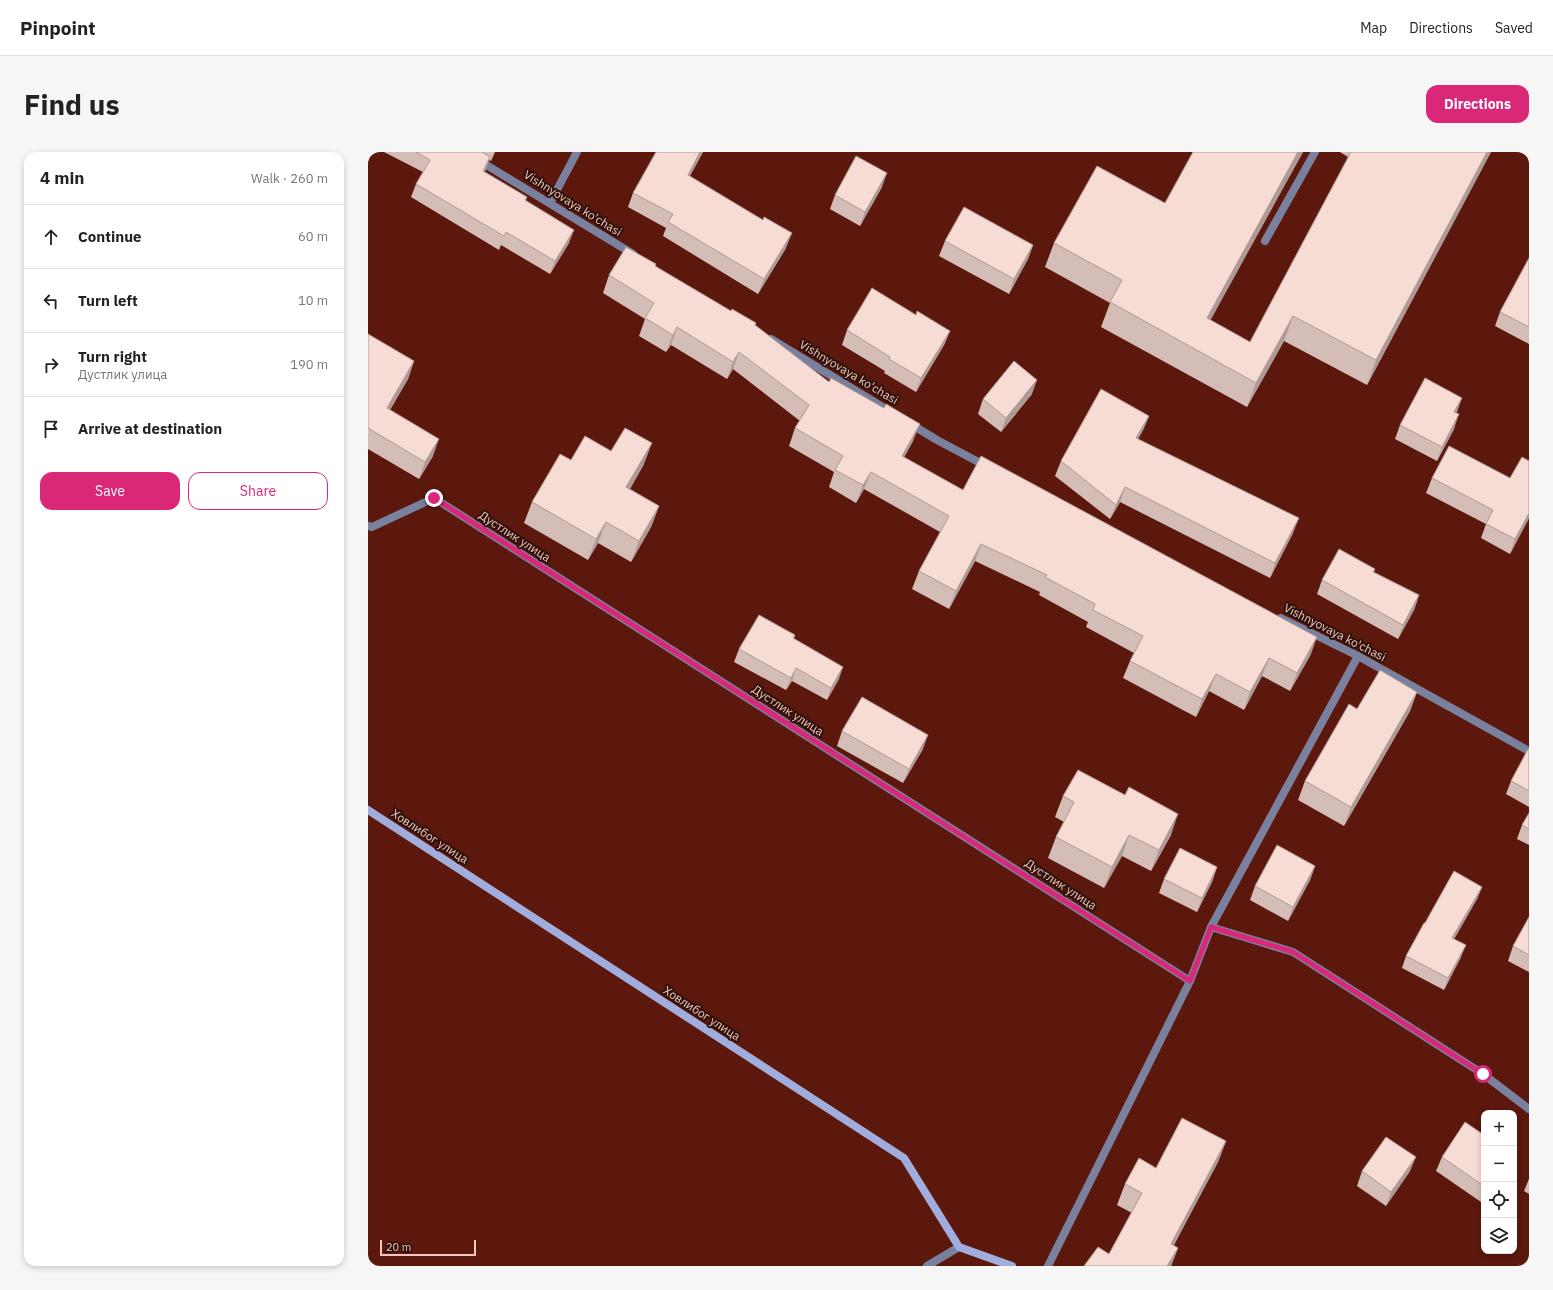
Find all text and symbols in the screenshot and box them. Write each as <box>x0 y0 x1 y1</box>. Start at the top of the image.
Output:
text: Pinpoint <box>20 16 96 40</box>
text: Map <box>1360 19 1387 37</box>
text: Directions <box>1409 19 1473 37</box>
text: Saved <box>1495 19 1533 37</box>
button: Directions <box>1426 85 1529 123</box>
text: Find us <box>24 86 120 123</box>
text: 4 min <box>40 167 84 189</box>
street label: Vishnyovaya ko'chasi <box>521 167 625 239</box>
text: Walk · 260 m <box>251 170 328 187</box>
icon: ahead <box>40 226 62 248</box>
text: Continue <box>78 227 142 246</box>
text: 60 m <box>298 228 328 245</box>
icon: left <box>40 290 62 312</box>
text: Turn left <box>78 291 138 310</box>
text: 10 m <box>298 292 328 309</box>
street label: Vishnyovaya ko'chasi <box>797 337 901 407</box>
text: Turn right <box>78 347 147 366</box>
icon: right <box>40 354 62 376</box>
text: 190 m <box>290 356 328 373</box>
text: Дустлик улица <box>78 366 167 383</box>
icon: arrive <box>40 418 62 440</box>
text: Arrive at destination <box>78 419 222 438</box>
button: Save <box>40 472 180 510</box>
button: Share <box>188 472 328 510</box>
route end <box>425 489 443 507</box>
street label: Дустлик улица <box>476 507 554 565</box>
street label: Vishnyovaya ko'chasi <box>1281 600 1389 664</box>
street label: Дустлик улица <box>749 681 827 739</box>
street label: Ховлибог улица <box>389 805 472 867</box>
street label: Дустлик улица <box>1022 855 1100 913</box>
street label: Ховлибог улица <box>661 982 744 1044</box>
route start <box>1474 1065 1492 1083</box>
map controls <box>1481 1110 1517 1254</box>
button: + <box>1481 1110 1517 1146</box>
button: − <box>1481 1146 1517 1182</box>
button: locate <box>1481 1182 1517 1218</box>
button: layers <box>1481 1218 1517 1254</box>
scale bar <box>380 1238 476 1257</box>
text: 20 m <box>386 1240 411 1254</box>

